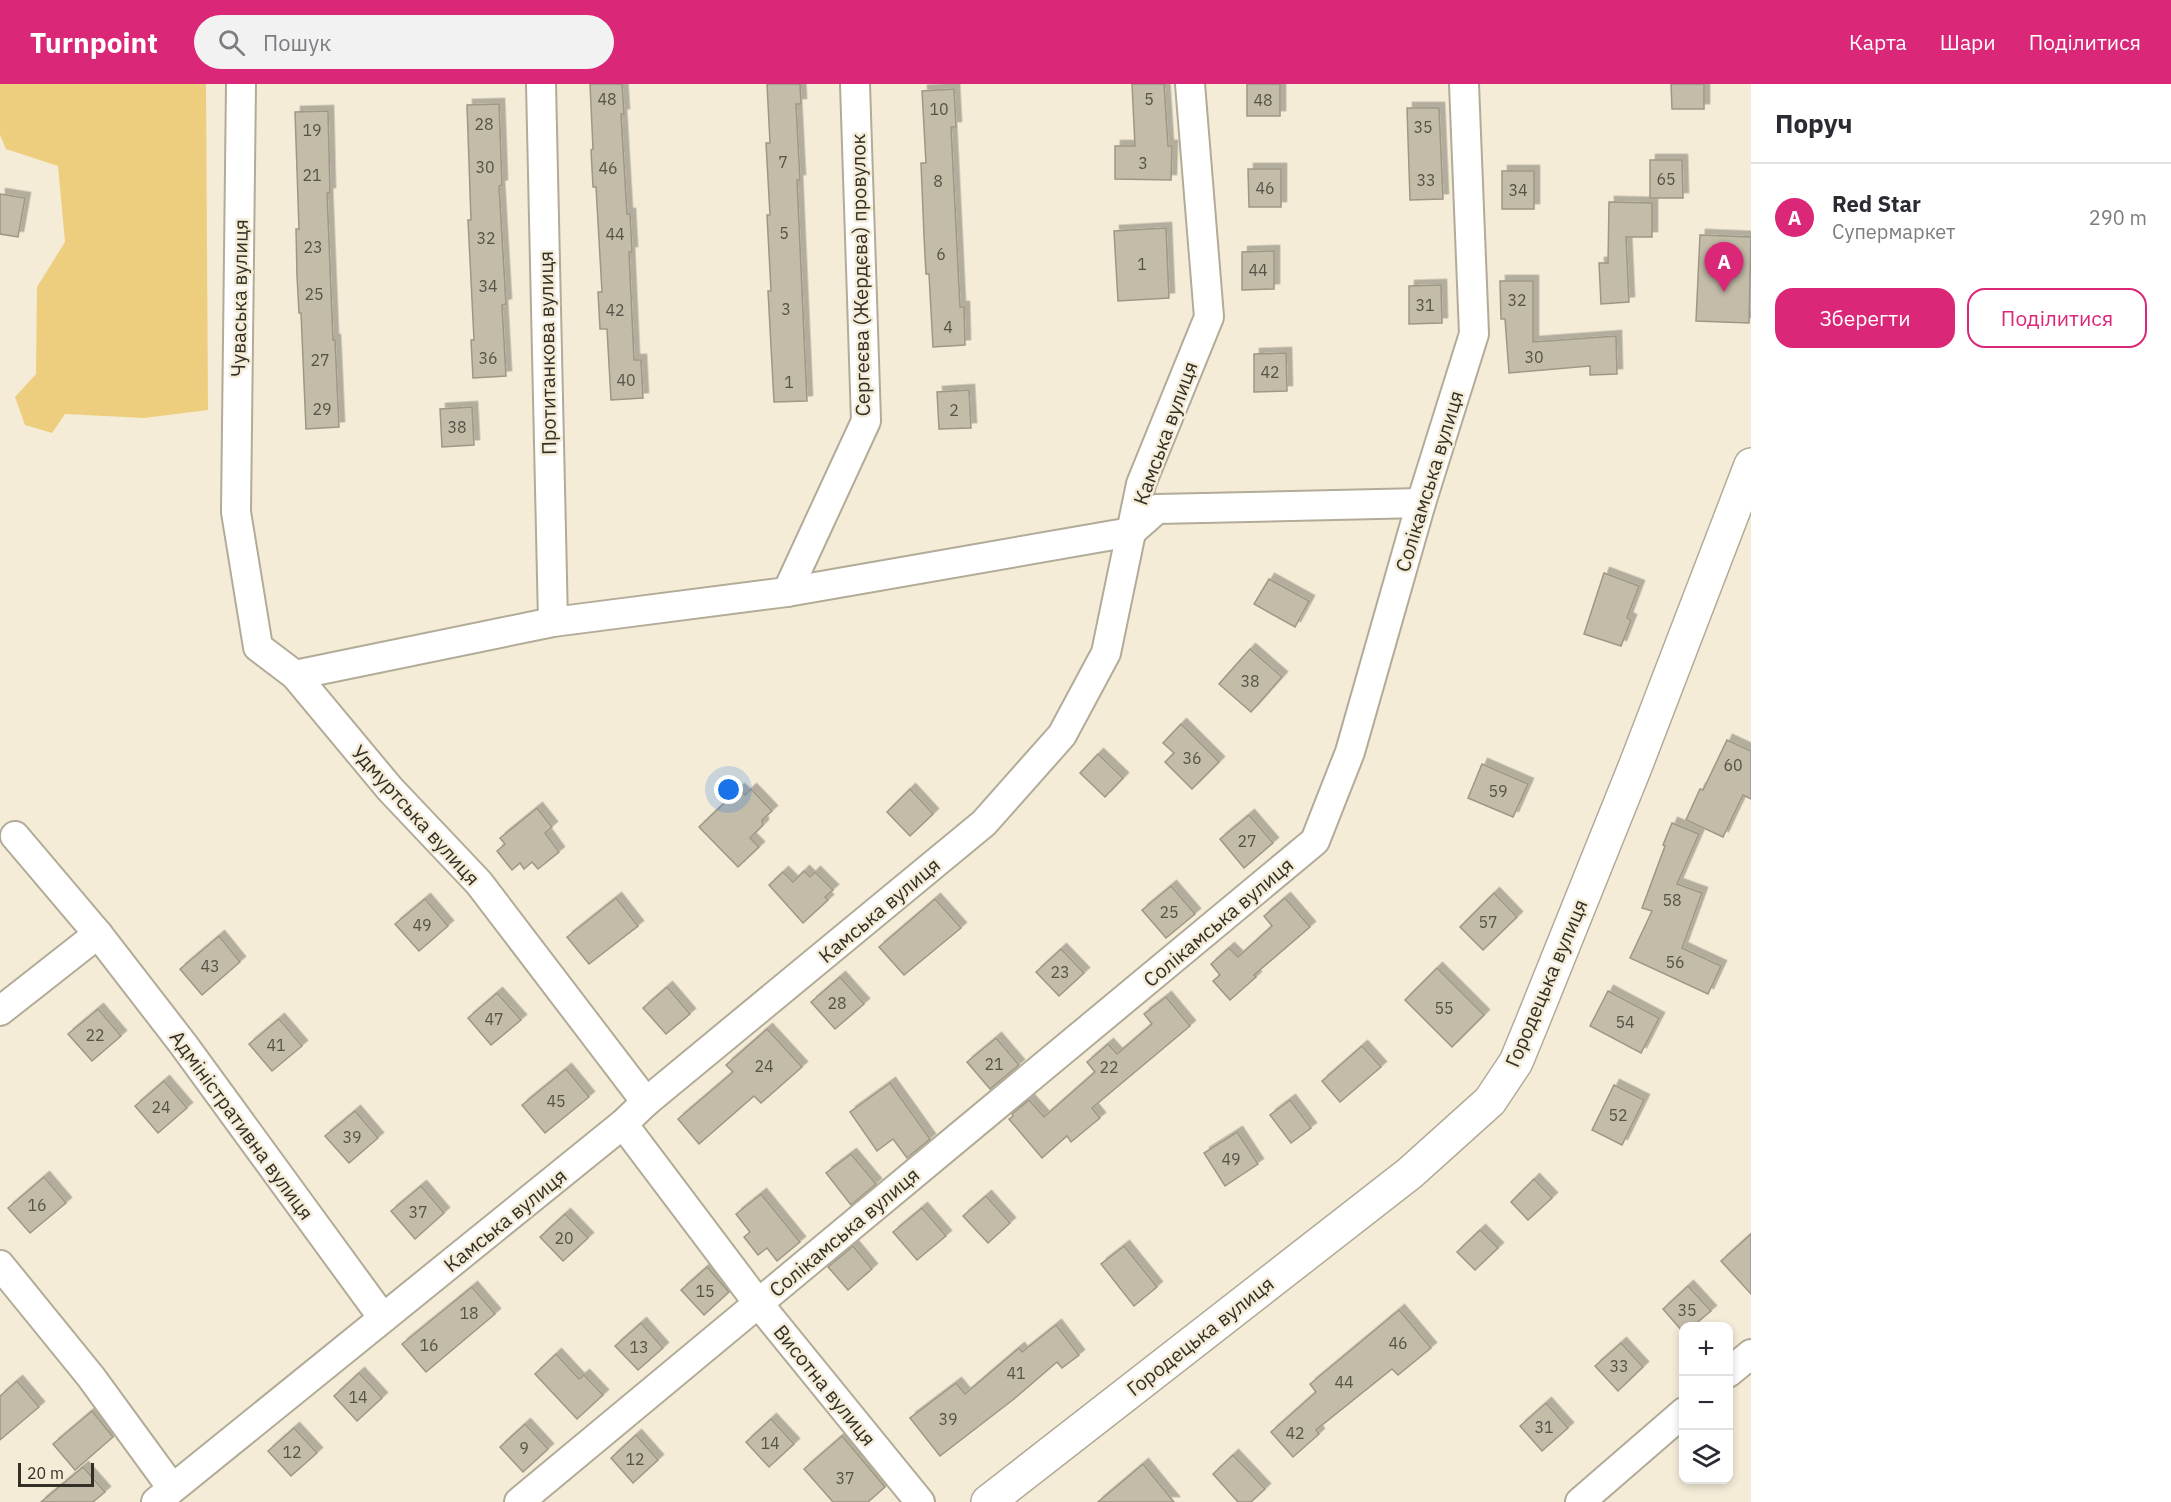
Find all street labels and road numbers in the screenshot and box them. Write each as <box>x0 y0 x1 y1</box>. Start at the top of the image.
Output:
street label: Сергеєва (Жердєва) провулок <box>844 133 876 417</box>
street label: Чуваська вулиця <box>224 219 254 377</box>
street label: Протитанкова вулиця <box>532 251 562 455</box>
street label: Камська вулиця <box>1127 358 1203 508</box>
street label: Солікамська вулиця <box>1389 387 1469 575</box>
street label: Удмуртська вулиця <box>346 739 486 891</box>
street label: Камська вулиця <box>813 851 945 969</box>
street label: Солікамська вулиця <box>1137 851 1299 993</box>
street label: Городецька вулиця <box>1498 895 1594 1071</box>
street label: Адміністративна вулиця <box>164 1025 320 1225</box>
street label: Солікамська вулиця <box>763 1161 925 1303</box>
street label: Камська вулиця <box>438 1162 572 1278</box>
street label: Городецька вулиця <box>1121 1270 1279 1402</box>
street label: Висотна вулиця <box>768 1319 882 1451</box>

